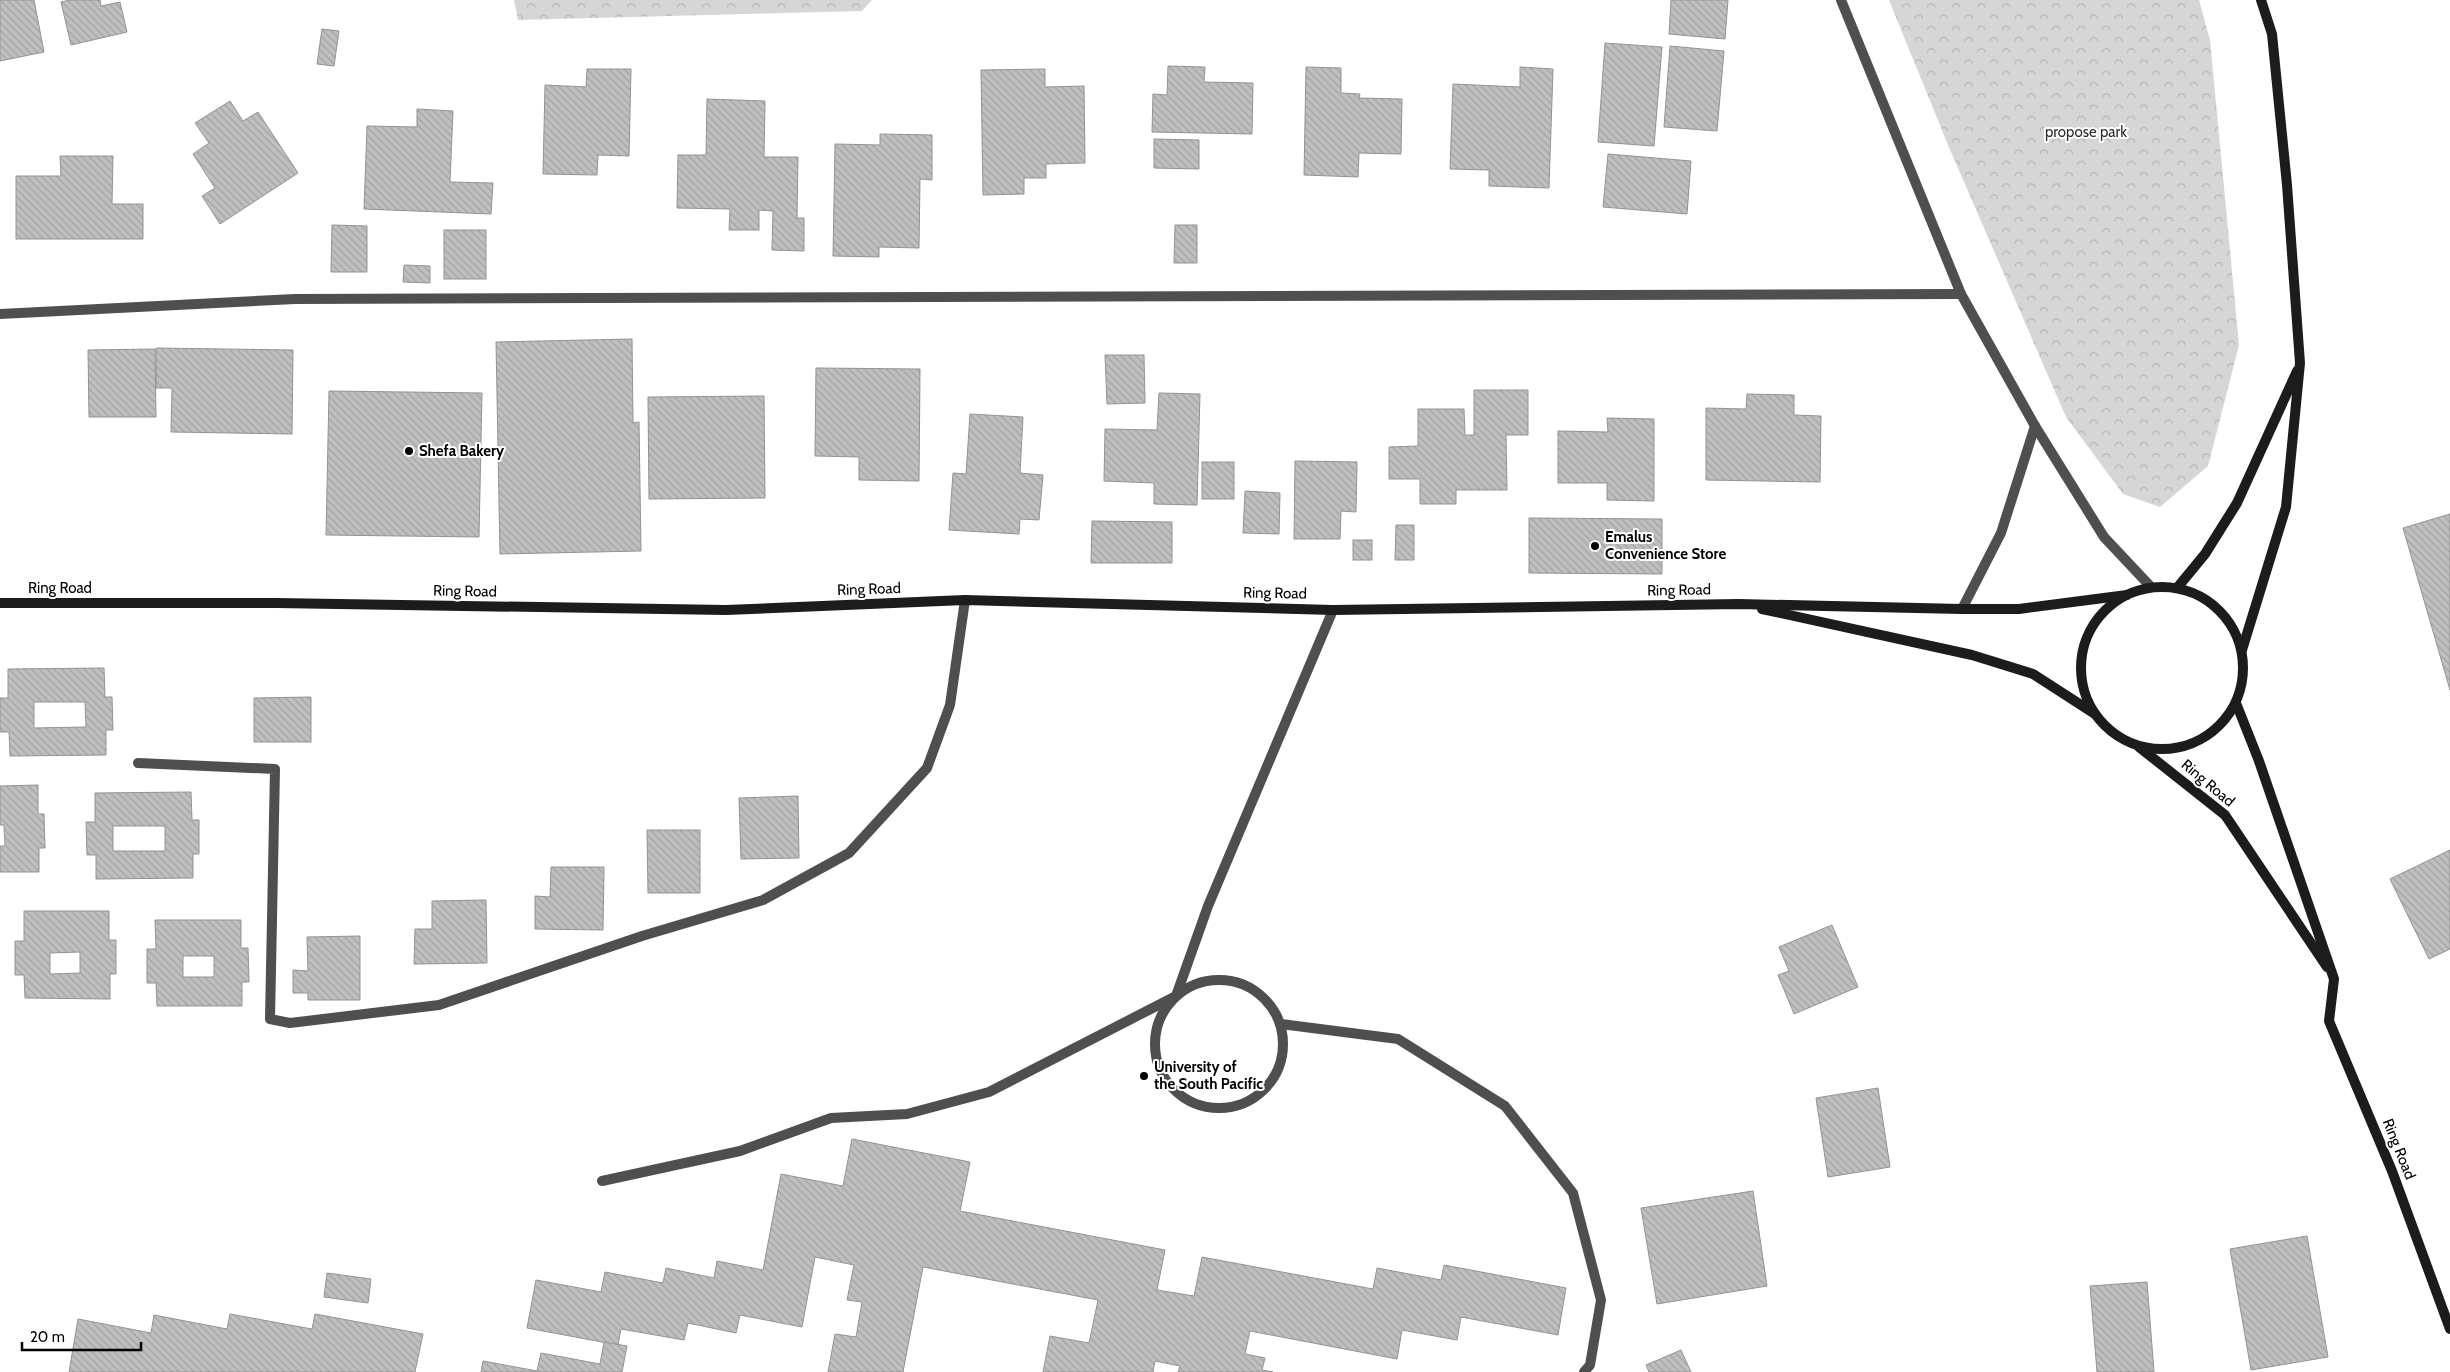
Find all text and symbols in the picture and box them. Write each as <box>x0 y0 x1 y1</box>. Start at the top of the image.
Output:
park label: propose park <box>2045 123 2127 141</box>
place label: Shefa Bakery <box>419 442 505 460</box>
marker: Shefa Bakery <box>403 445 415 457</box>
place label: Emalus Convenience Store <box>1605 528 1726 563</box>
marker: Emalus Convenience Store <box>1589 540 1601 552</box>
street label: Ring Road <box>28 579 92 597</box>
street label: Ring Road <box>837 579 901 599</box>
street label: Ring Road <box>1647 580 1711 600</box>
street label: Ring Road <box>433 581 497 601</box>
street label: Ring Road <box>1243 583 1307 603</box>
street label: Ring Road <box>2178 756 2238 810</box>
place label: University of the South Pacific <box>1154 1058 1263 1093</box>
marker: University of the South Pacific <box>1138 1070 1150 1082</box>
street label: Ring Road <box>2379 1116 2419 1182</box>
scale bar <box>22 1320 141 1352</box>
text: 20 m <box>30 1328 65 1346</box>

